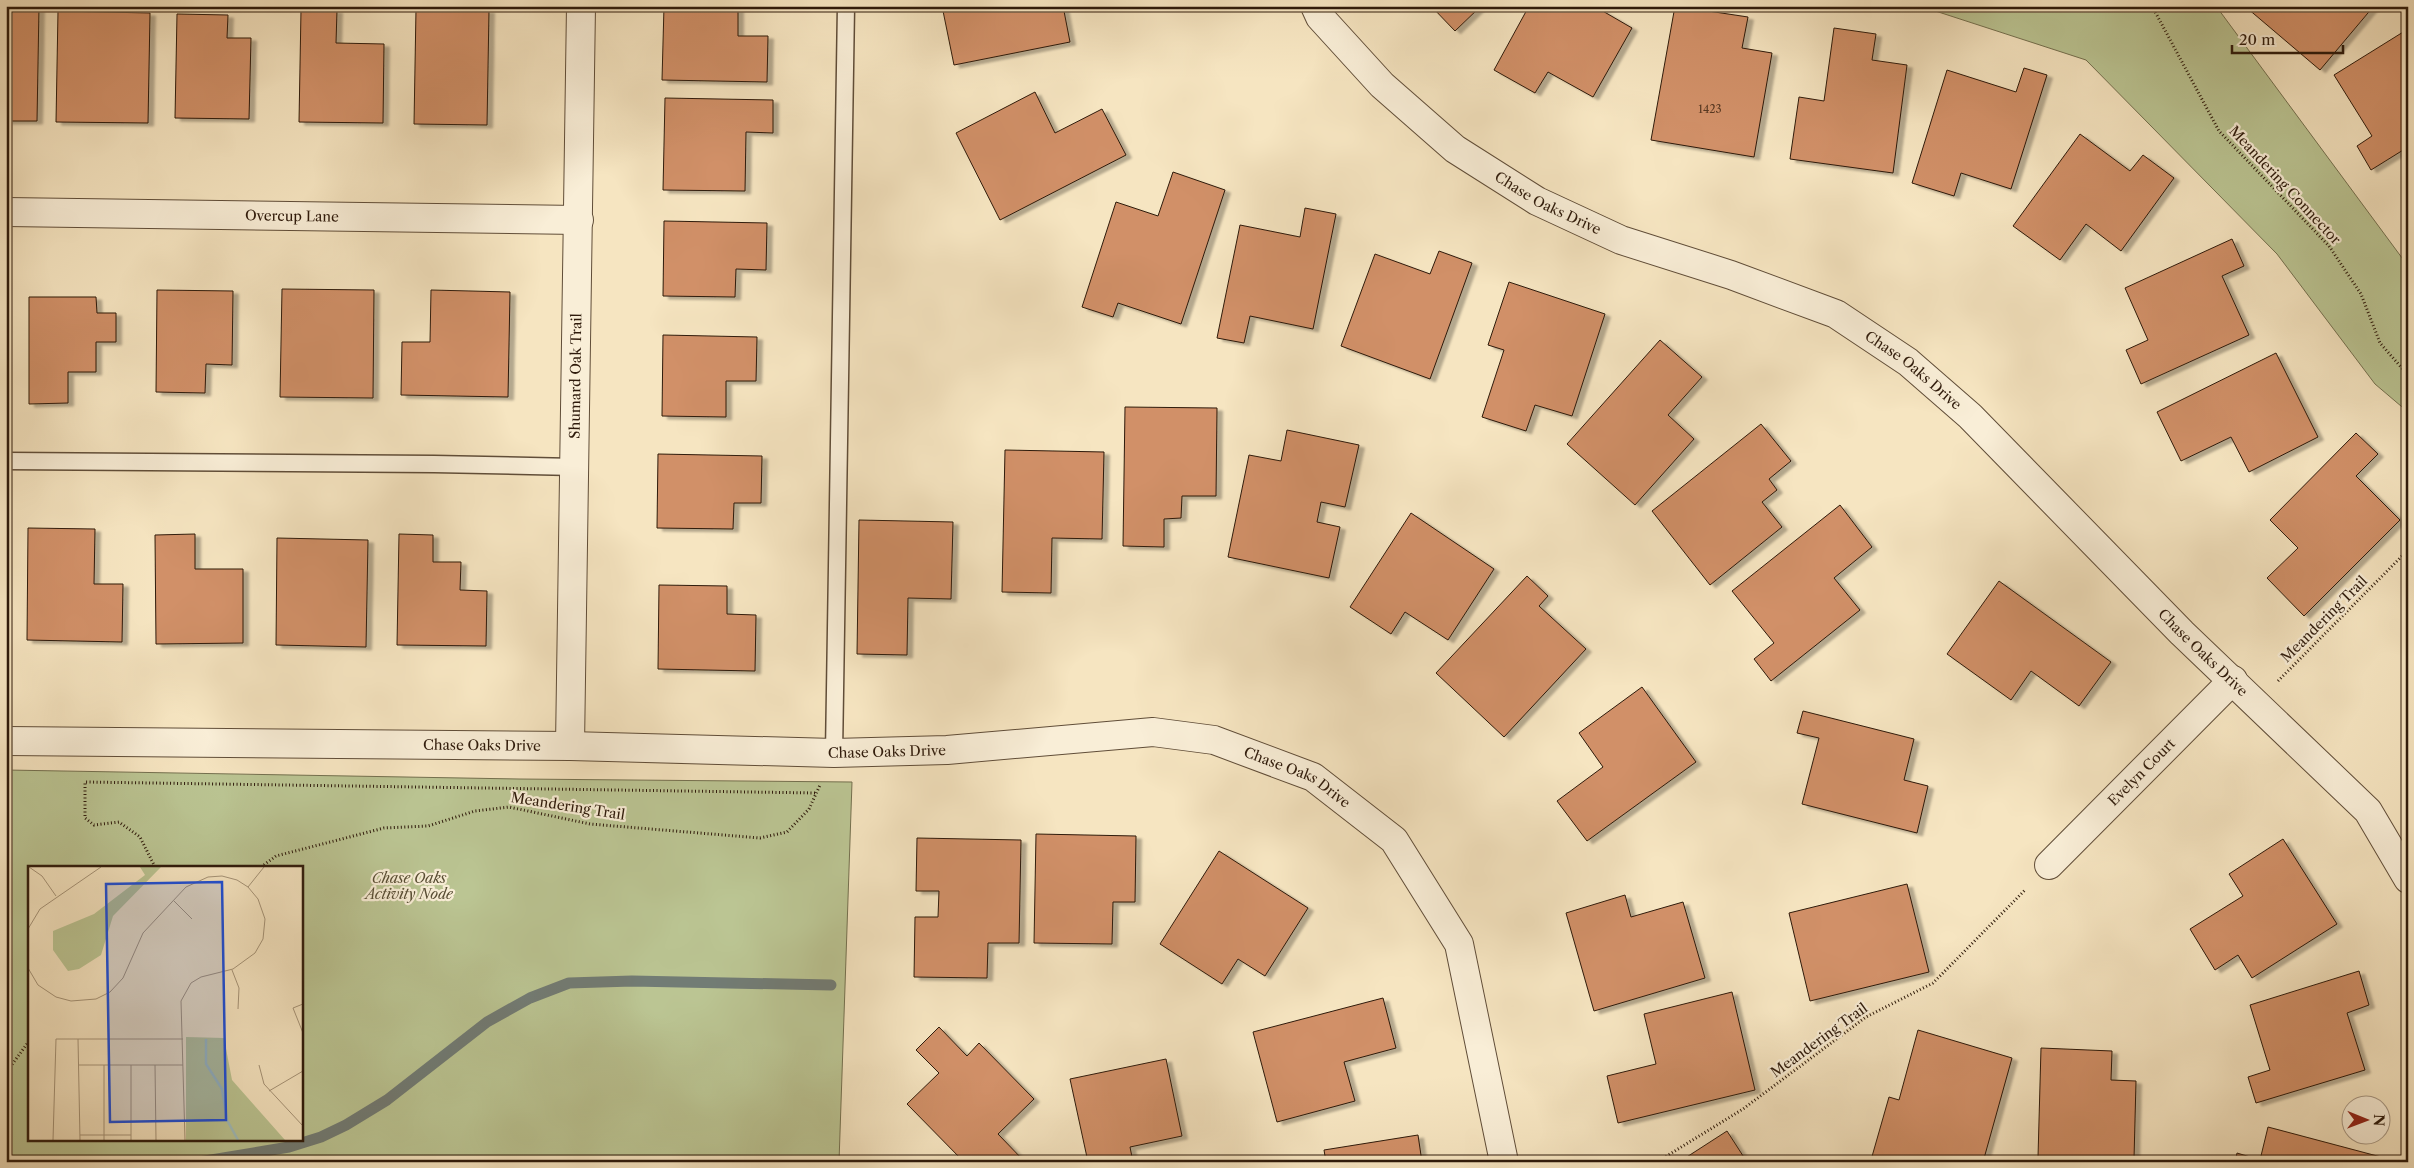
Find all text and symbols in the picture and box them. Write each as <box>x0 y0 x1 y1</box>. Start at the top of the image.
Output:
scale bar <box>2232 22 2343 54</box>
text: 20 m <box>2239 30 2275 49</box>
house number: 1423 <box>1698 102 1722 116</box>
street label: Meandering Connector <box>2225 122 2345 248</box>
street label: Chase Oaks Drive <box>1491 168 1604 239</box>
street label: Overcup Lane <box>245 206 339 226</box>
street label: Shumard Oak Trail <box>566 313 585 439</box>
street label: Chase Oaks Drive <box>1861 327 1965 414</box>
street label: Meandering Trail <box>2277 572 2371 666</box>
street label: Chase Oaks Drive <box>2154 605 2252 700</box>
street label: Evelyn Court <box>2104 735 2179 810</box>
street label: Chase Oaks Drive <box>423 736 541 755</box>
street label: Chase Oaks Drive <box>828 741 946 762</box>
street label: Chase Oaks Drive <box>1241 743 1354 812</box>
street label: Meandering Trail <box>510 788 626 824</box>
inset map <box>28 866 302 1140</box>
park label: Chase Oaks Activity Node <box>363 869 454 903</box>
street label: Meandering Trail <box>1767 999 1871 1081</box>
north arrow <box>2342 1096 2392 1146</box>
text: N <box>2370 1114 2388 1126</box>

